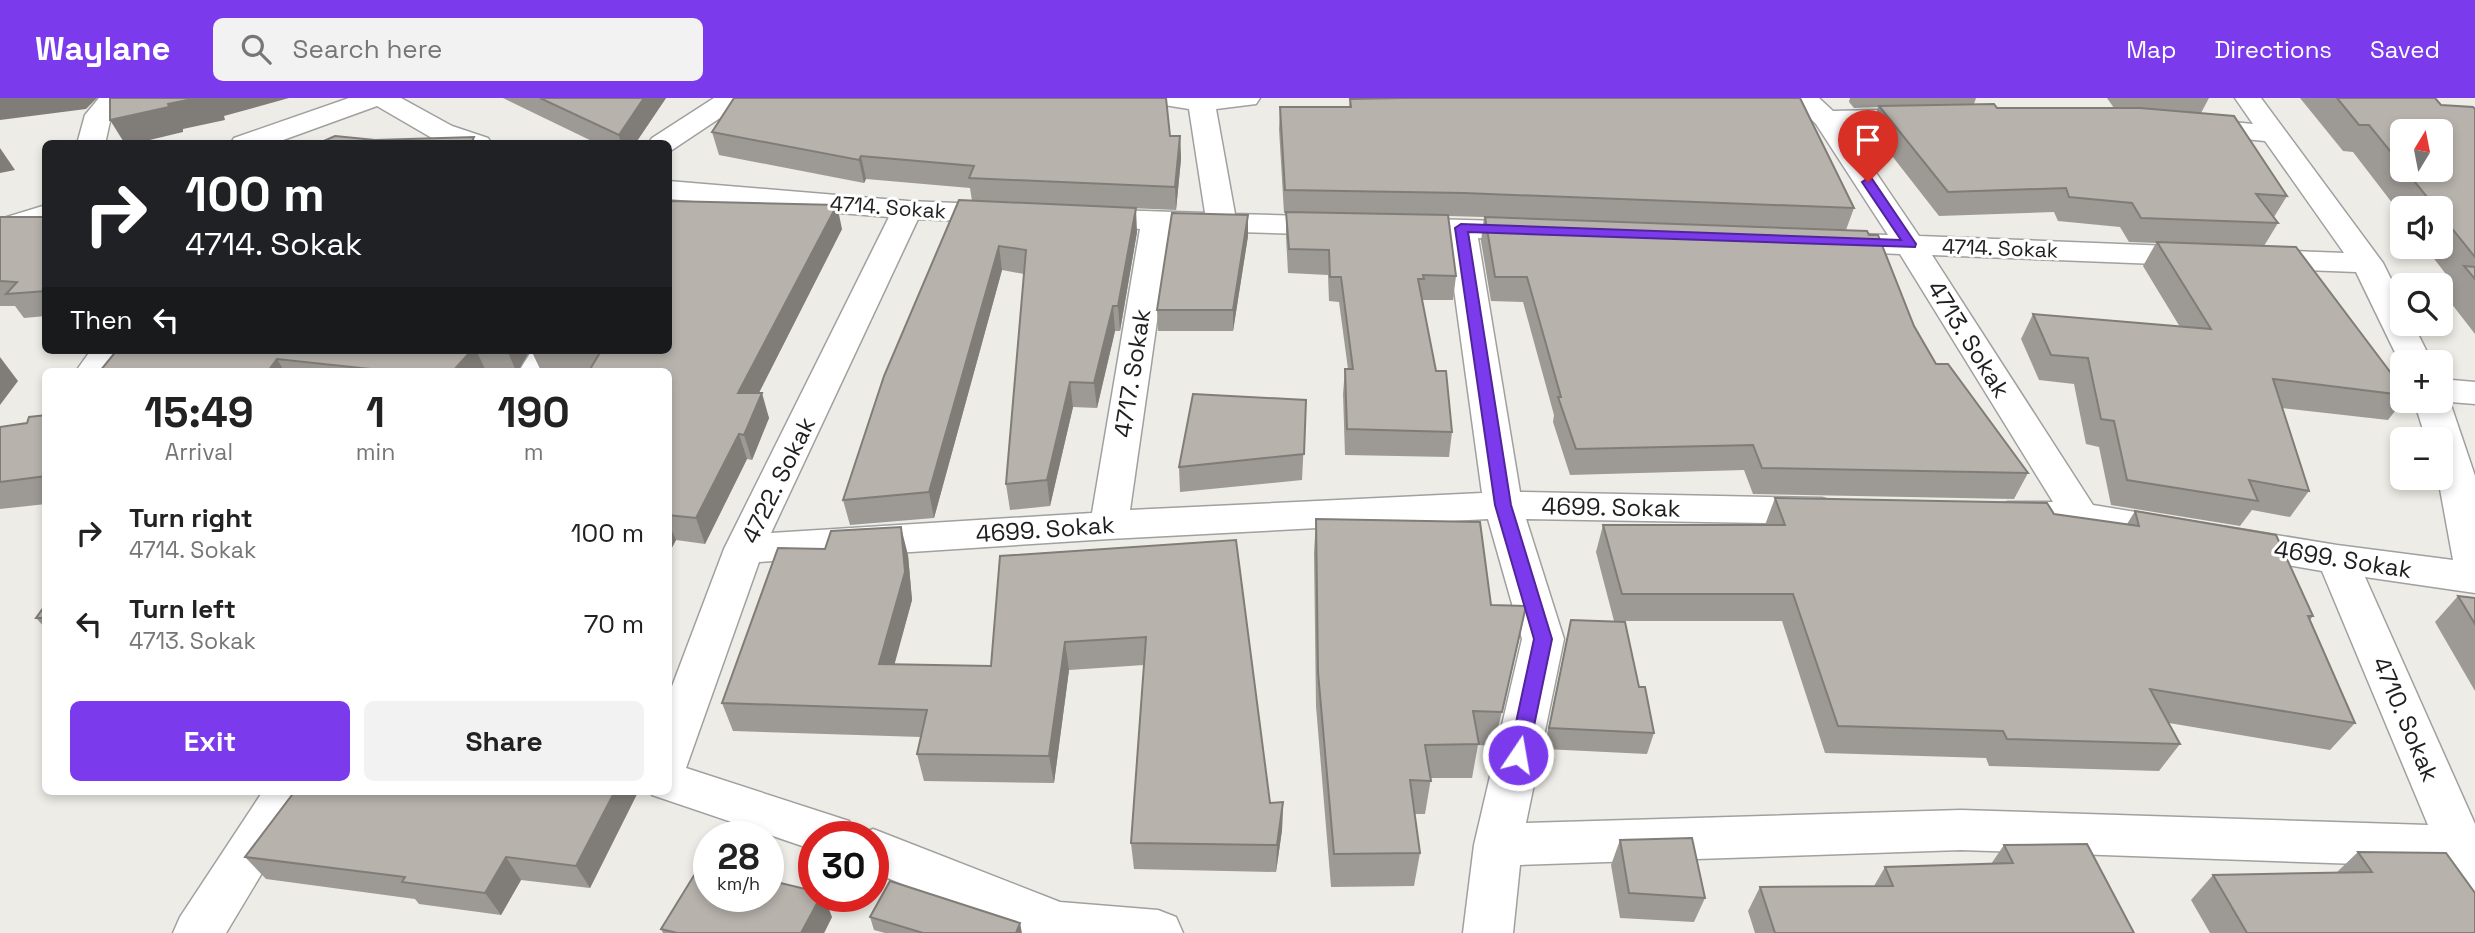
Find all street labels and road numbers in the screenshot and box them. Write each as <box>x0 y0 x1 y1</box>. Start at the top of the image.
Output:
street label: 4714. Sokak <box>829 189 947 225</box>
street label: 4714. Sokak <box>1941 232 2059 264</box>
street label: 4713. Sokak <box>1921 275 2017 403</box>
street label: 4717. Sokak <box>1107 306 1157 440</box>
street label: 4722. Sokak <box>734 412 822 548</box>
street label: 4699. Sokak <box>1541 490 1681 524</box>
street label: 4699. Sokak <box>974 509 1116 549</box>
street label: 4699. Sokak <box>2272 533 2414 585</box>
street label: 4710. Sokak <box>2366 652 2446 786</box>

